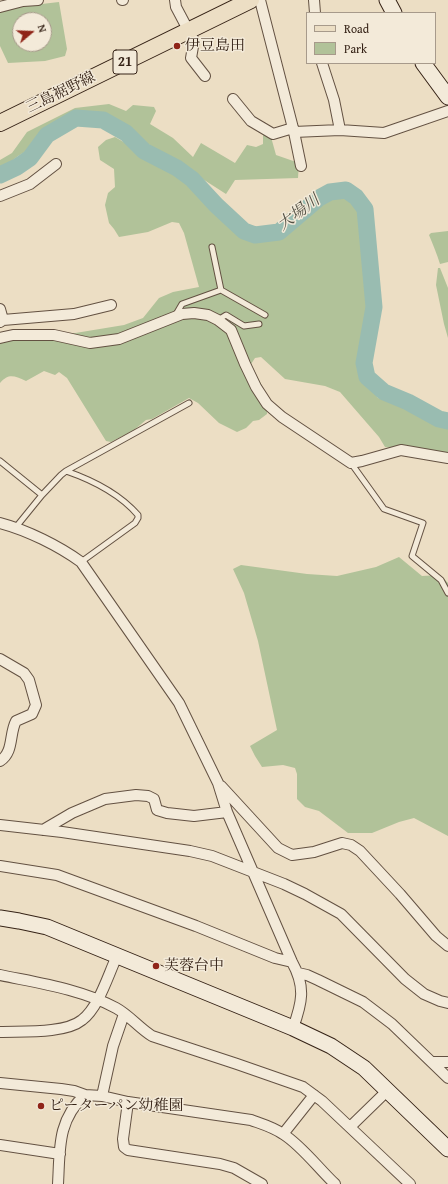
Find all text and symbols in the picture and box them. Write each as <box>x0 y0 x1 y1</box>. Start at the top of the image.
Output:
north arrow <box>12 12 52 52</box>
legend <box>306 12 436 64</box>
text: Road <box>344 20 369 37</box>
text: N <box>34 22 51 34</box>
place label: 伊豆島田 <box>185 37 245 55</box>
text: Park <box>344 40 367 57</box>
marker: 伊豆島田 <box>172 41 182 51</box>
road number: 21 <box>113 50 137 74</box>
street label: 三島裾野線 <box>23 68 99 118</box>
water label: 大場川 <box>274 191 324 235</box>
place label: 芙蓉台中 <box>164 957 224 975</box>
marker: 芙蓉台中 <box>151 961 161 971</box>
place label: ピーターパン幼稚園 <box>49 1097 183 1115</box>
marker: ピーターパン幼稚園 <box>36 1101 46 1111</box>

